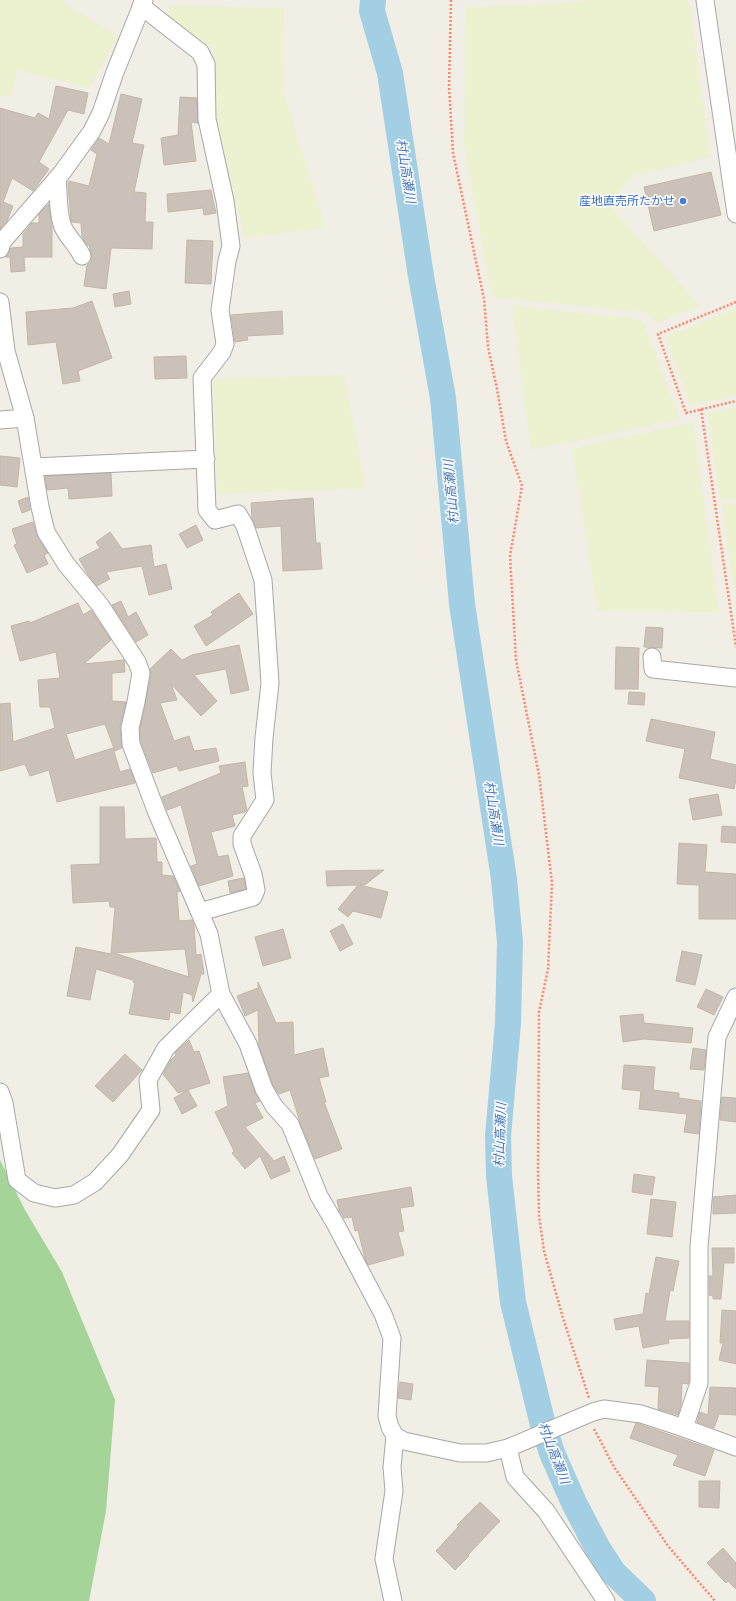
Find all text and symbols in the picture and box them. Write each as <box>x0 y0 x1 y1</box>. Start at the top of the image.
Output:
water label: 村山高瀬川 <box>394 138 419 206</box>
place label: 産地直売所たかせ <box>579 194 675 208</box>
marker: 産地直売所たかせ <box>678 196 688 206</box>
water label: 村山高瀬川 <box>441 457 461 525</box>
water label: 村山高瀬川 <box>482 780 507 848</box>
water label: 村山高瀬川 <box>491 1100 509 1168</box>
water label: 村山高瀬川 <box>535 1420 573 1488</box>

